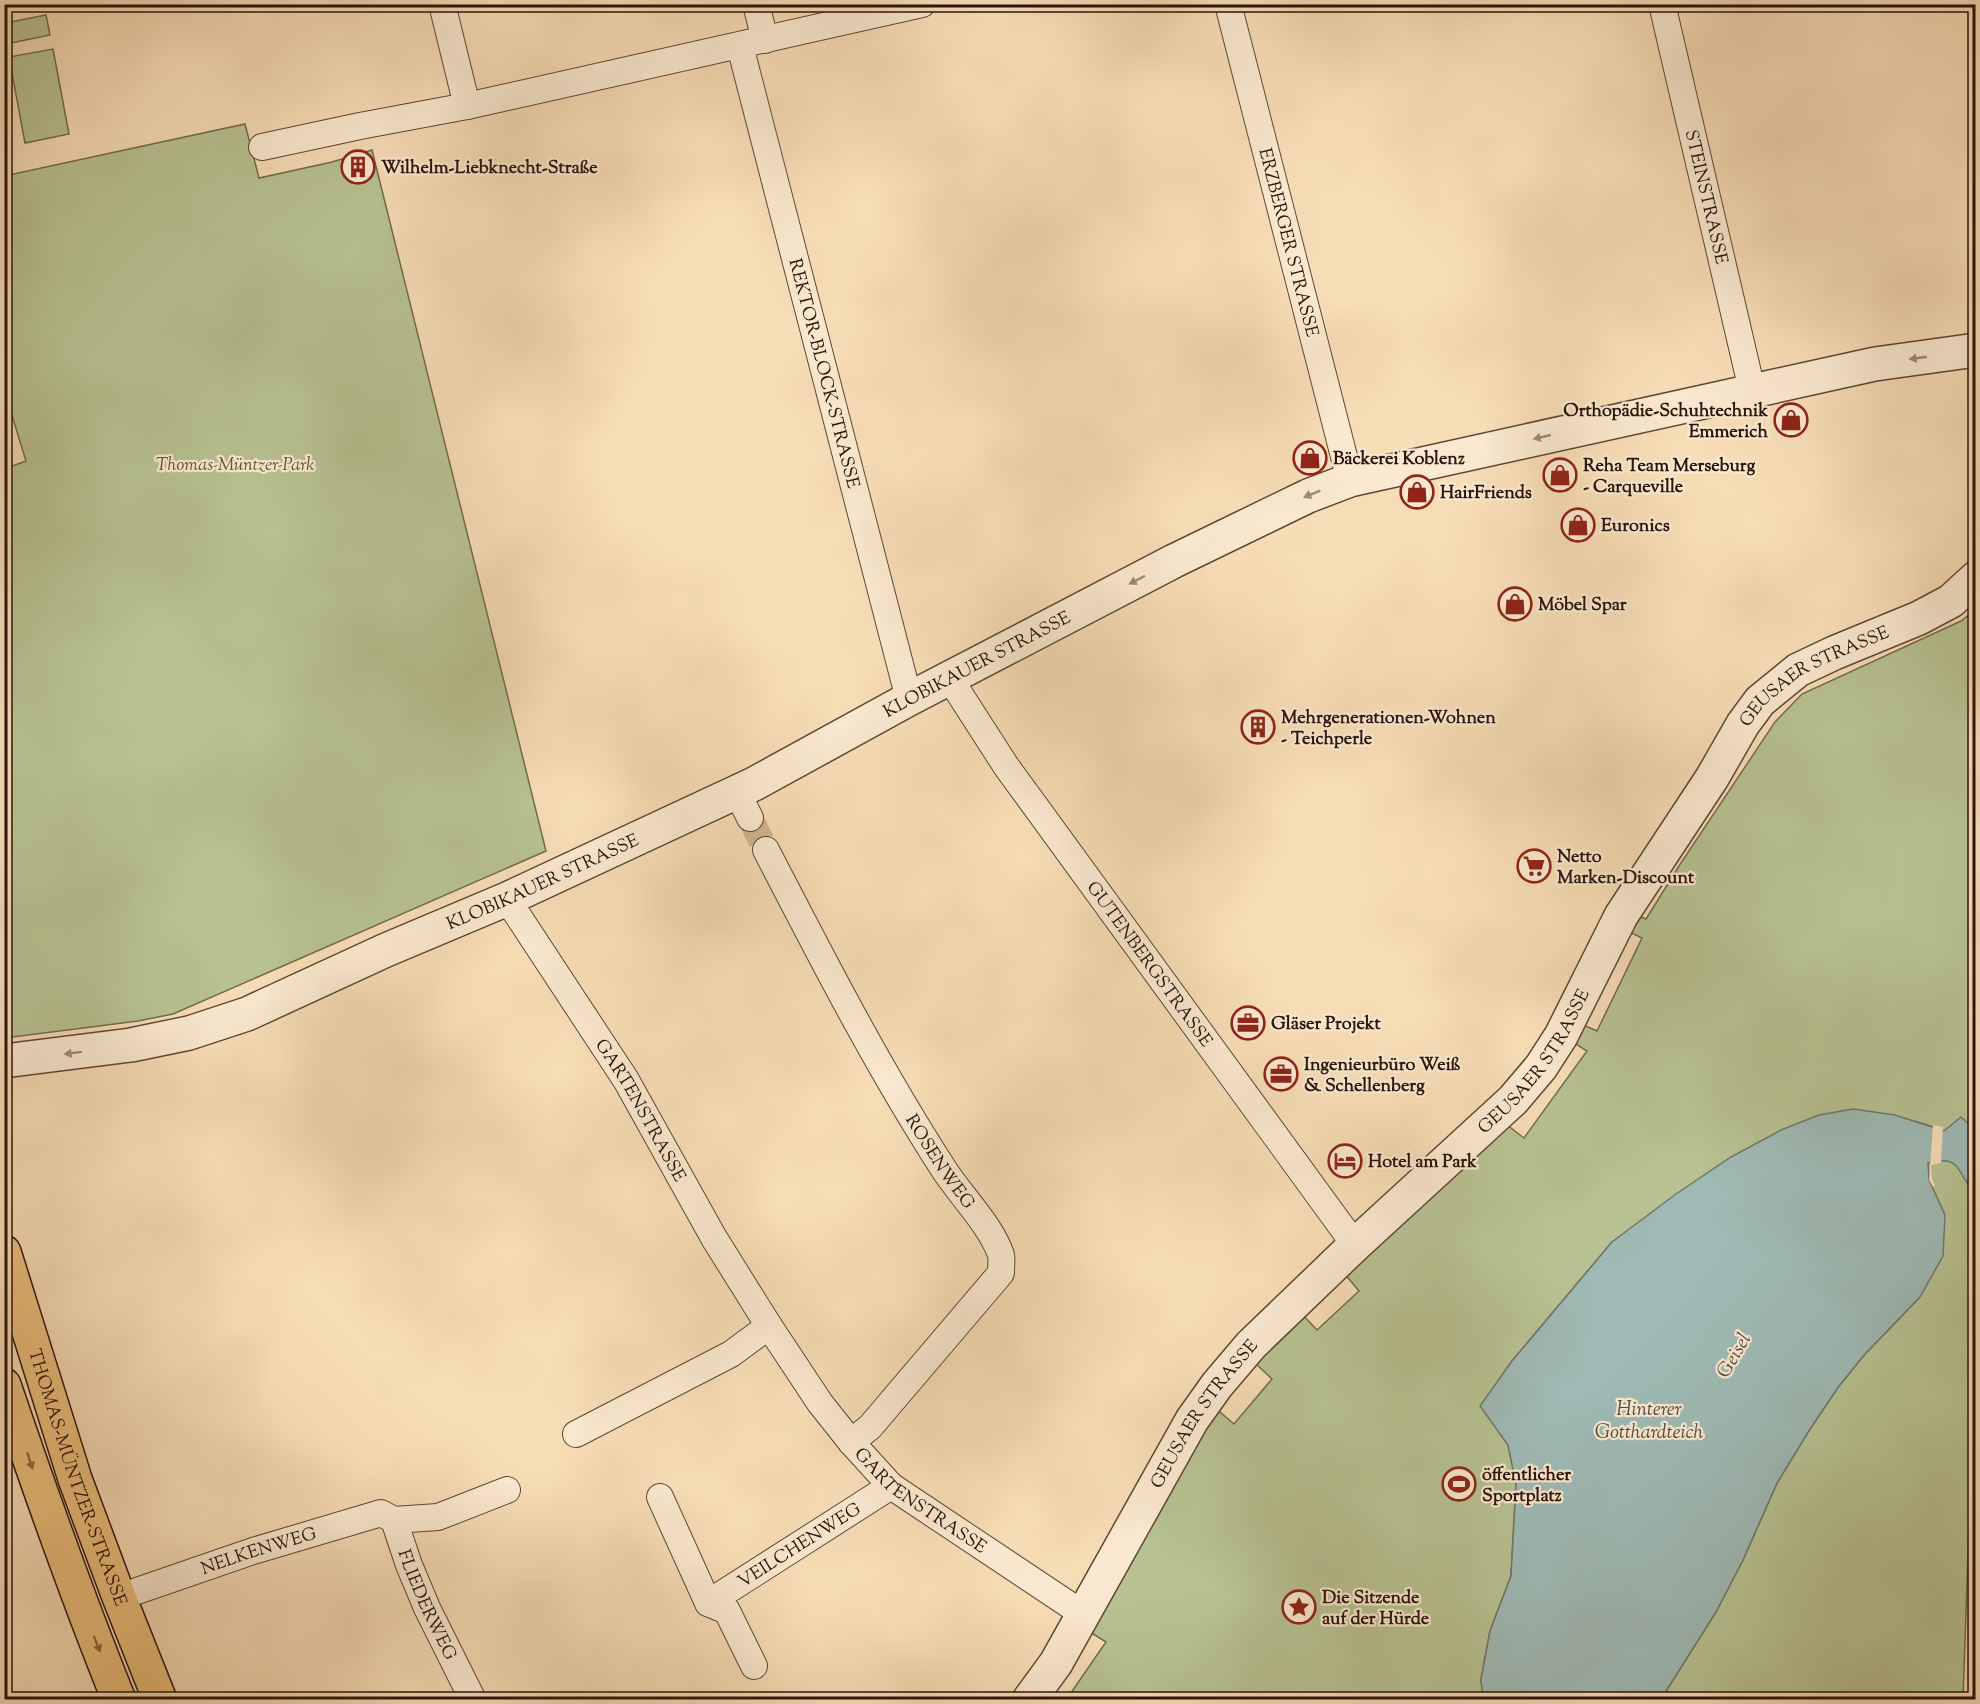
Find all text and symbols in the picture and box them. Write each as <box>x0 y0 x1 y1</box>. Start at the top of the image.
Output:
street label: STEINSTRASSE <box>1677 127 1733 267</box>
street label: ERZBERGER STRASSE <box>1250 146 1324 340</box>
building icon: Wilhelm-Liebknecht-Straße <box>340 149 376 185</box>
place label: Wilhelm-Liebknecht-Straße <box>381 156 598 182</box>
street label: REKTOR-BLOCK-STRASSE <box>781 256 865 492</box>
one-way arrow <box>1908 353 1927 362</box>
place label: Orthopädie-Schuhtechnik Emmerich <box>1563 399 1768 446</box>
shop icon: Orthopädie-Schuhtechnik Emmerich <box>1773 402 1809 438</box>
one-way arrow <box>1533 433 1551 443</box>
shop icon: Bäckerei Koblenz <box>1292 440 1328 476</box>
place label: Bäckerei Koblenz <box>1333 447 1465 473</box>
park label: Thomas-Müntzer-Park <box>156 453 314 479</box>
place label: Reha Team Merseburg - Carqueville <box>1583 454 1756 501</box>
shop icon: Reha Team Merseburg - Carqueville <box>1542 457 1578 493</box>
shop icon: HairFriends <box>1399 474 1435 510</box>
place label: HairFriends <box>1440 481 1532 507</box>
one-way arrow <box>1303 489 1321 499</box>
shop icon: Euronics <box>1560 507 1596 543</box>
place label: Euronics <box>1601 514 1670 540</box>
one-way arrow <box>1129 575 1146 585</box>
shop icon: Möbel Spar <box>1497 586 1533 622</box>
place label: Möbel Spar <box>1538 593 1627 619</box>
street label: KLOBIKAUER STRASSE <box>879 606 1076 726</box>
street label: GEUSAER STRASSE <box>1734 621 1893 733</box>
place label: Mehrgenerationen-Wohnen - Teichperle <box>1281 706 1496 753</box>
building icon: Mehrgenerationen-Wohnen - Teichperle <box>1240 709 1276 745</box>
street label: KLOBIKAUER STRASSE <box>443 828 644 938</box>
place label: Netto Marken-Discount <box>1557 845 1695 892</box>
supermarket icon: Netto Marken-Discount <box>1516 848 1552 884</box>
street label: GUTENBERGSTRASSE <box>1079 876 1218 1053</box>
street label: GEUSAER STRASSE <box>1473 985 1597 1141</box>
office icon: Gläser Projekt <box>1230 1005 1266 1041</box>
place label: Gläser Projekt <box>1271 1012 1381 1038</box>
street label: GARTENSTRASSE <box>587 1034 691 1187</box>
one-way arrow <box>63 1048 82 1057</box>
place label: Ingenieurbüro Weiß & Schellenberg <box>1304 1053 1461 1100</box>
office icon: Ingenieurbüro Weiß & Schellenberg <box>1263 1056 1299 1092</box>
street label: ROSENWEG <box>897 1110 980 1216</box>
hotel icon: Hotel am Park <box>1327 1143 1363 1179</box>
place label: Hotel am Park <box>1368 1150 1477 1176</box>
water label: Geisel <box>1711 1328 1760 1384</box>
street label: GEUSAER STRASSE <box>1145 1335 1265 1494</box>
street label: THOMAS-MÜNTZER-STRASSE <box>20 1346 132 1610</box>
water label: Hinterer Gotthardteich <box>1595 1396 1704 1448</box>
street label: GARTENSTRASSE <box>847 1443 991 1561</box>
one-way arrow <box>25 1452 35 1470</box>
place label: öffentlicher Sportplatz <box>1482 1463 1571 1510</box>
sports icon: öffentlicher Sportplatz <box>1441 1466 1477 1502</box>
street label: VEILCHENWEG <box>733 1497 867 1596</box>
street label: NELKENWEG <box>198 1522 320 1583</box>
street label: FLIEDERWEG <box>390 1546 462 1665</box>
place label: Die Sitzende auf der Hürde <box>1322 1586 1430 1633</box>
place icon: Die Sitzende auf der Hürde <box>1281 1589 1317 1625</box>
one-way arrow <box>92 1635 102 1653</box>

